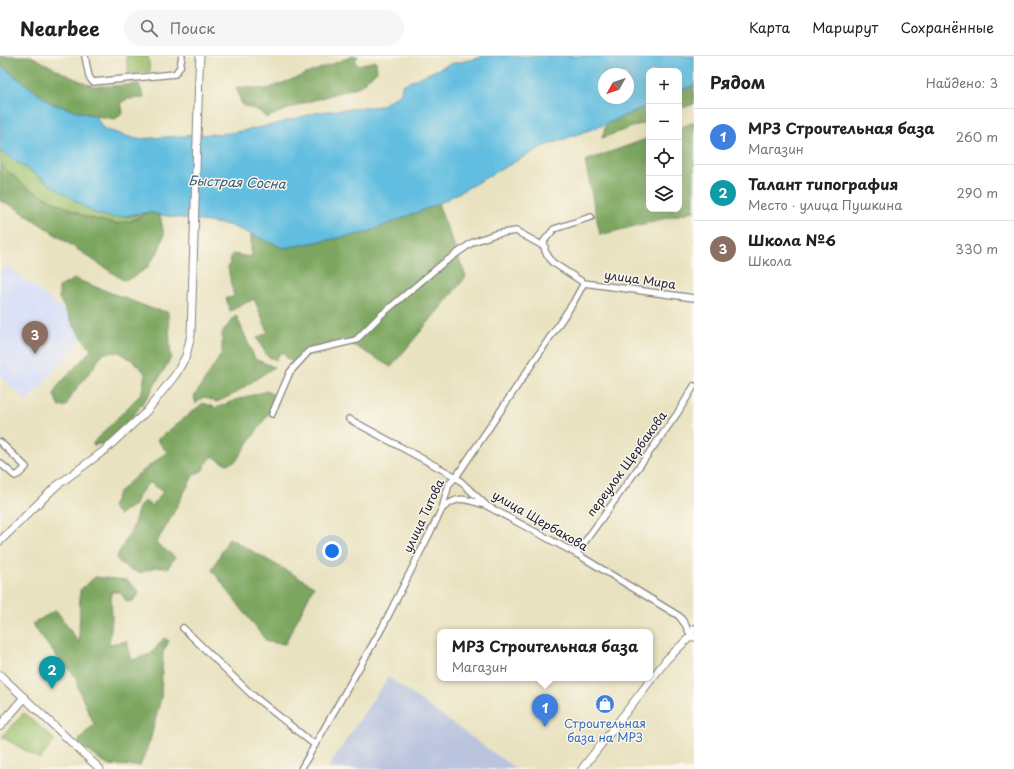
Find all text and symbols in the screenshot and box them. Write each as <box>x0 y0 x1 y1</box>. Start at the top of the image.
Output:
search box <box>124 10 404 46</box>
text: Nearbee <box>20 14 100 42</box>
text: Поиск <box>170 16 215 39</box>
icon: search <box>138 17 160 39</box>
text: Карта <box>749 17 790 38</box>
text: Маршрут <box>812 17 878 38</box>
text: Сохранённые <box>900 17 994 38</box>
north arrow <box>598 68 634 104</box>
map controls <box>646 68 682 212</box>
button: + <box>646 68 682 104</box>
text: Рядом <box>710 69 765 95</box>
text: Найдено: 3 <box>926 73 998 92</box>
button: − <box>646 104 682 140</box>
text: МРЗ Строительная база <box>748 116 935 139</box>
text: 1 <box>720 127 726 146</box>
text: 260 m <box>956 127 998 146</box>
text: Магазин <box>748 139 804 158</box>
button: locate <box>646 140 682 176</box>
water label: Быстрая Сосна <box>188 170 287 193</box>
text: Талант типография <box>748 172 898 195</box>
button: layers <box>646 176 682 212</box>
text: 2 <box>718 183 728 202</box>
text: 290 m <box>957 183 998 202</box>
text: Место · улица Пушкина <box>748 195 903 214</box>
text: Школа №6 <box>748 228 836 251</box>
text: 3 <box>719 239 727 258</box>
text: 330 m <box>955 239 998 258</box>
text: Школа <box>748 251 792 270</box>
street label: улица Мира <box>603 265 678 293</box>
pin: 3 <box>22 321 48 354</box>
street label: переулок Щербакова <box>582 407 671 520</box>
street label: улица Титова <box>398 475 448 555</box>
street label: улица Щербакова <box>489 485 592 555</box>
your location <box>322 541 342 561</box>
popup <box>437 629 653 681</box>
text: МРЗ Строительная база <box>452 634 638 657</box>
pin: 2 <box>39 656 65 689</box>
text: Магазин <box>452 657 507 676</box>
shop icon: Строительная база на МРЗ <box>594 693 616 715</box>
pin: 1 <box>532 694 558 727</box>
place label: Строительная база на МРЗ <box>564 714 646 746</box>

